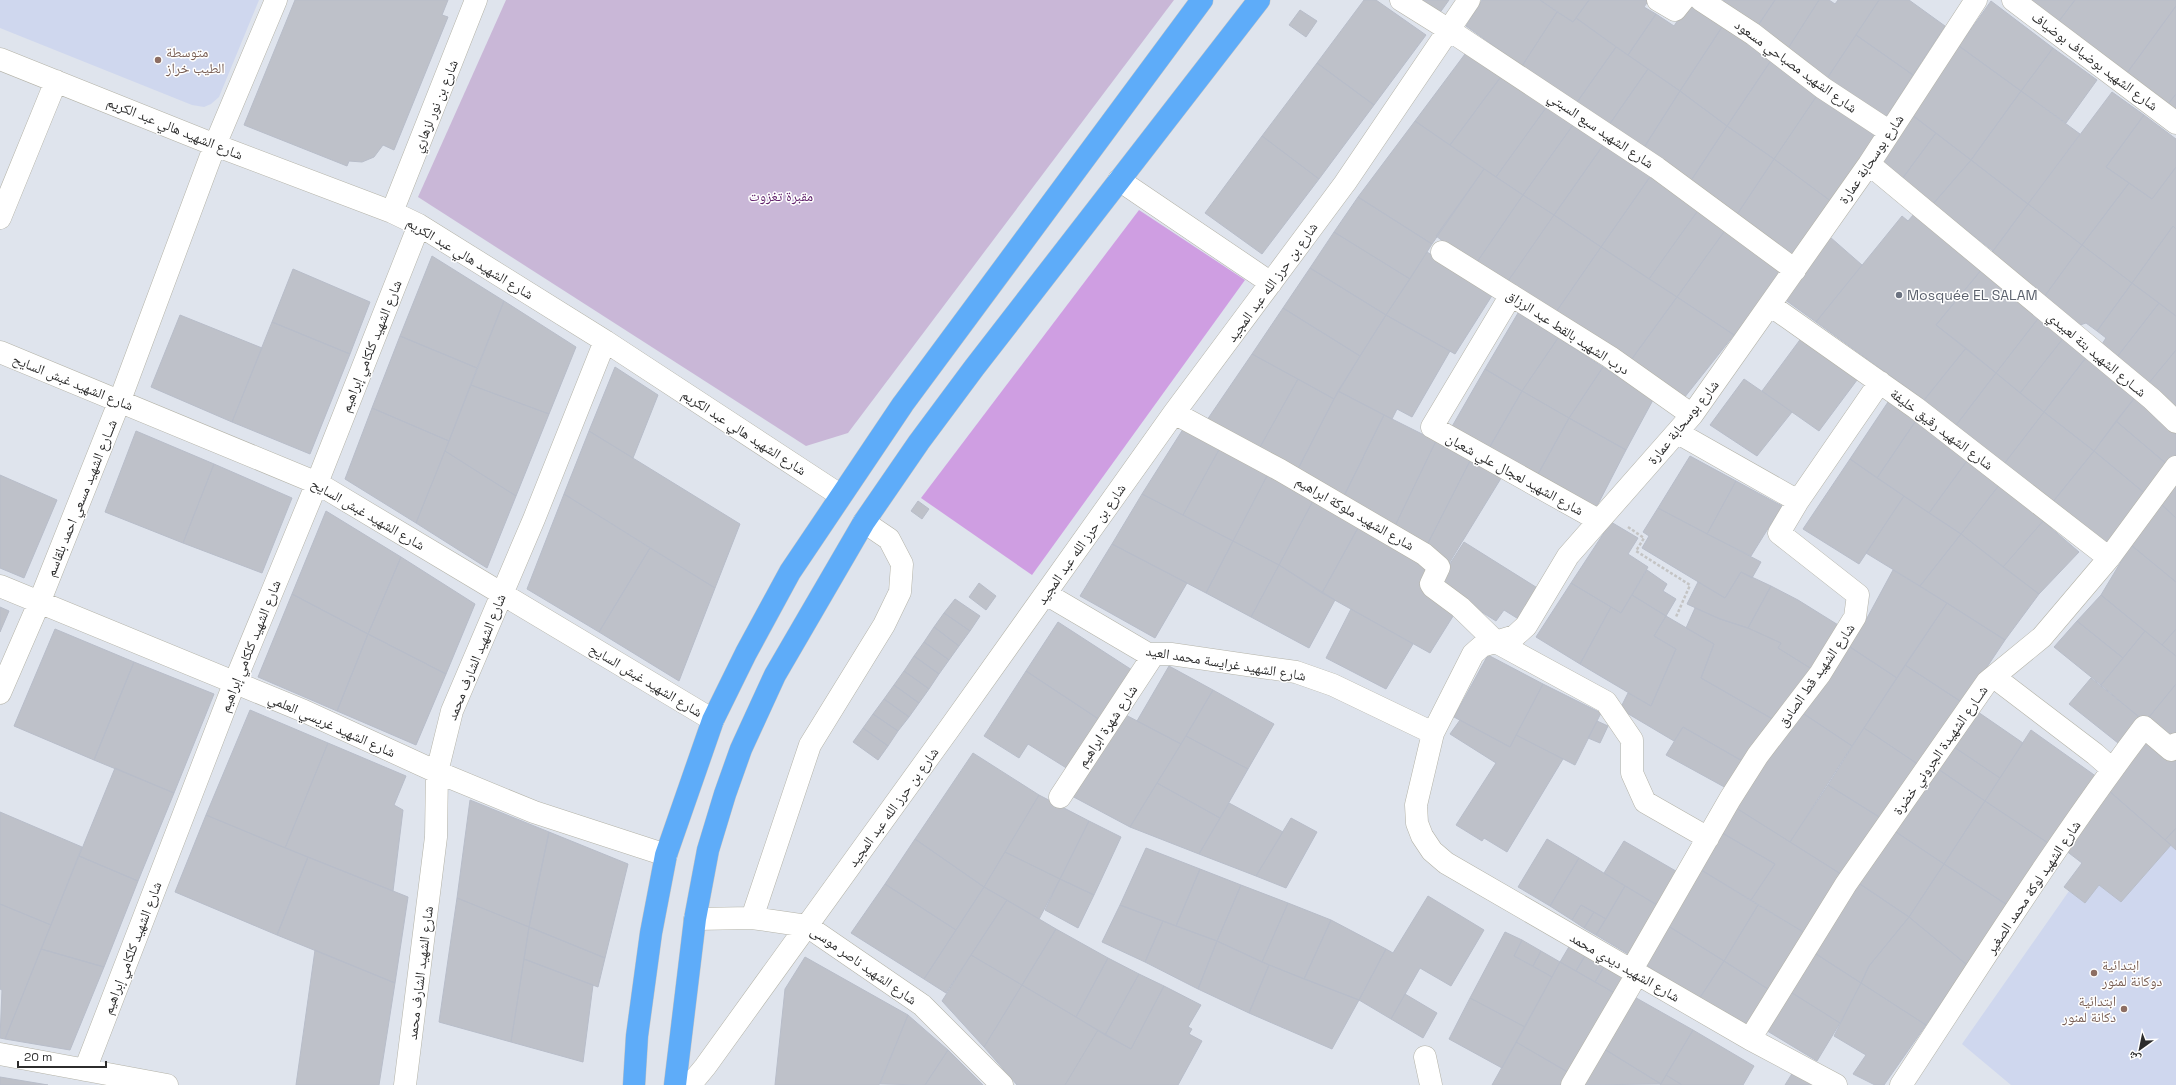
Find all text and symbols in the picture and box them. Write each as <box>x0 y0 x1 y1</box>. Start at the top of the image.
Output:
street label: شارع الشهيد بوضياف بوضياف <box>2028 8 2162 115</box>
street label: شارع الشهيد مصباحي مسعود <box>1730 15 1861 119</box>
place label: متوسطة الطيب خراز <box>165 43 224 77</box>
marker: متوسطة الطيب خراز <box>153 55 163 65</box>
street label: شارع بن نور لزهاري <box>408 57 464 156</box>
street label: شارع الشهيد سبع السبتي <box>1543 88 1658 174</box>
street label: شارع الشهيد هالي عبد الكريم <box>103 92 246 166</box>
street label: شارع بوسحابة عمارة <box>1834 111 1908 208</box>
park label: مقبرة تغزوت <box>749 187 813 205</box>
street label: شارع الشهيد هالي عبد الكريم <box>402 213 537 305</box>
street label: شارع بن حرز الله عبد المجيد <box>1223 219 1322 346</box>
street label: شارع الشهيد كلكامي إبراهيم <box>336 277 408 416</box>
street label: درب الشهيد بالقط عبد الرزاق <box>1503 285 1633 379</box>
place label: Mosquée EL SALAM <box>1907 286 2038 304</box>
marker: Mosquée EL SALAM <box>1894 290 1904 300</box>
street label: شــارع الشهيد بتة لعبيدي <box>2042 307 2150 403</box>
street label: شارع الشهيد غبش السايح <box>10 350 136 415</box>
street label: شارع بوسحابة عمارة <box>1643 376 1723 469</box>
street label: شارع الشهيد رقيق خليفة <box>1886 384 1997 474</box>
street label: شارع الشهيد هالي عبد الكريم <box>677 385 810 481</box>
street label: شــارع الشهيد مسعي احمد بلقاسم <box>41 417 123 580</box>
street label: شارع الشهيد لعجال علي شعبان <box>1442 429 1587 522</box>
street label: شارع الشهيد ملوكة ابراهيم <box>1292 472 1418 555</box>
street label: شارع الشهيد غبش السايح <box>307 474 428 555</box>
street label: شارع بن حرز الله عبد المجيد <box>1032 480 1130 609</box>
street label: شارع الشهيد كلكامي إبراهيم <box>215 577 287 716</box>
street label: شارع الشهيد الشارف محمد <box>442 591 510 723</box>
street label: شارع الشهيد قط الصادق <box>1774 620 1859 731</box>
street label: شارع الشهيد غبش السايح <box>586 639 706 722</box>
street label: شارع الشهيد غرايسة محمد العيد <box>1144 641 1307 686</box>
street label: شارع شهرة ابراهيم <box>1073 681 1142 771</box>
street label: شــارع الشهيدة الجروني خضرة <box>1888 682 1994 820</box>
street label: شارع الشهيد غريسي العلمي <box>265 689 398 763</box>
street label: شارع بن حرز الله عبد المجيد <box>844 744 943 871</box>
street label: شارع الشهيد لوكة محمد الصغير <box>1981 817 2085 959</box>
street label: شارع الشهيد كلكامي إبراهيم <box>98 879 168 1018</box>
street label: شارع الشهيد الشارف محمد <box>403 905 438 1041</box>
street label: شارع الشهيد ناصر موسى <box>807 922 921 1009</box>
street label: شارع الشهيد ديدي محمد <box>1566 928 1683 1008</box>
place label: ابتدائية دوكانة لمنور <box>2101 956 2162 990</box>
marker: ابتدائية دوكانة لمنور <box>2089 968 2099 978</box>
place label: ابتدائية دكانة لمنور <box>2061 992 2116 1026</box>
marker: ابتدائية دكانة لمنور <box>2119 1004 2129 1014</box>
north arrow <box>2120 1029 2160 1069</box>
scale bar <box>18 1043 106 1069</box>
text: ش <box>2126 1047 2144 1066</box>
text: 20 m <box>24 1049 52 1065</box>

